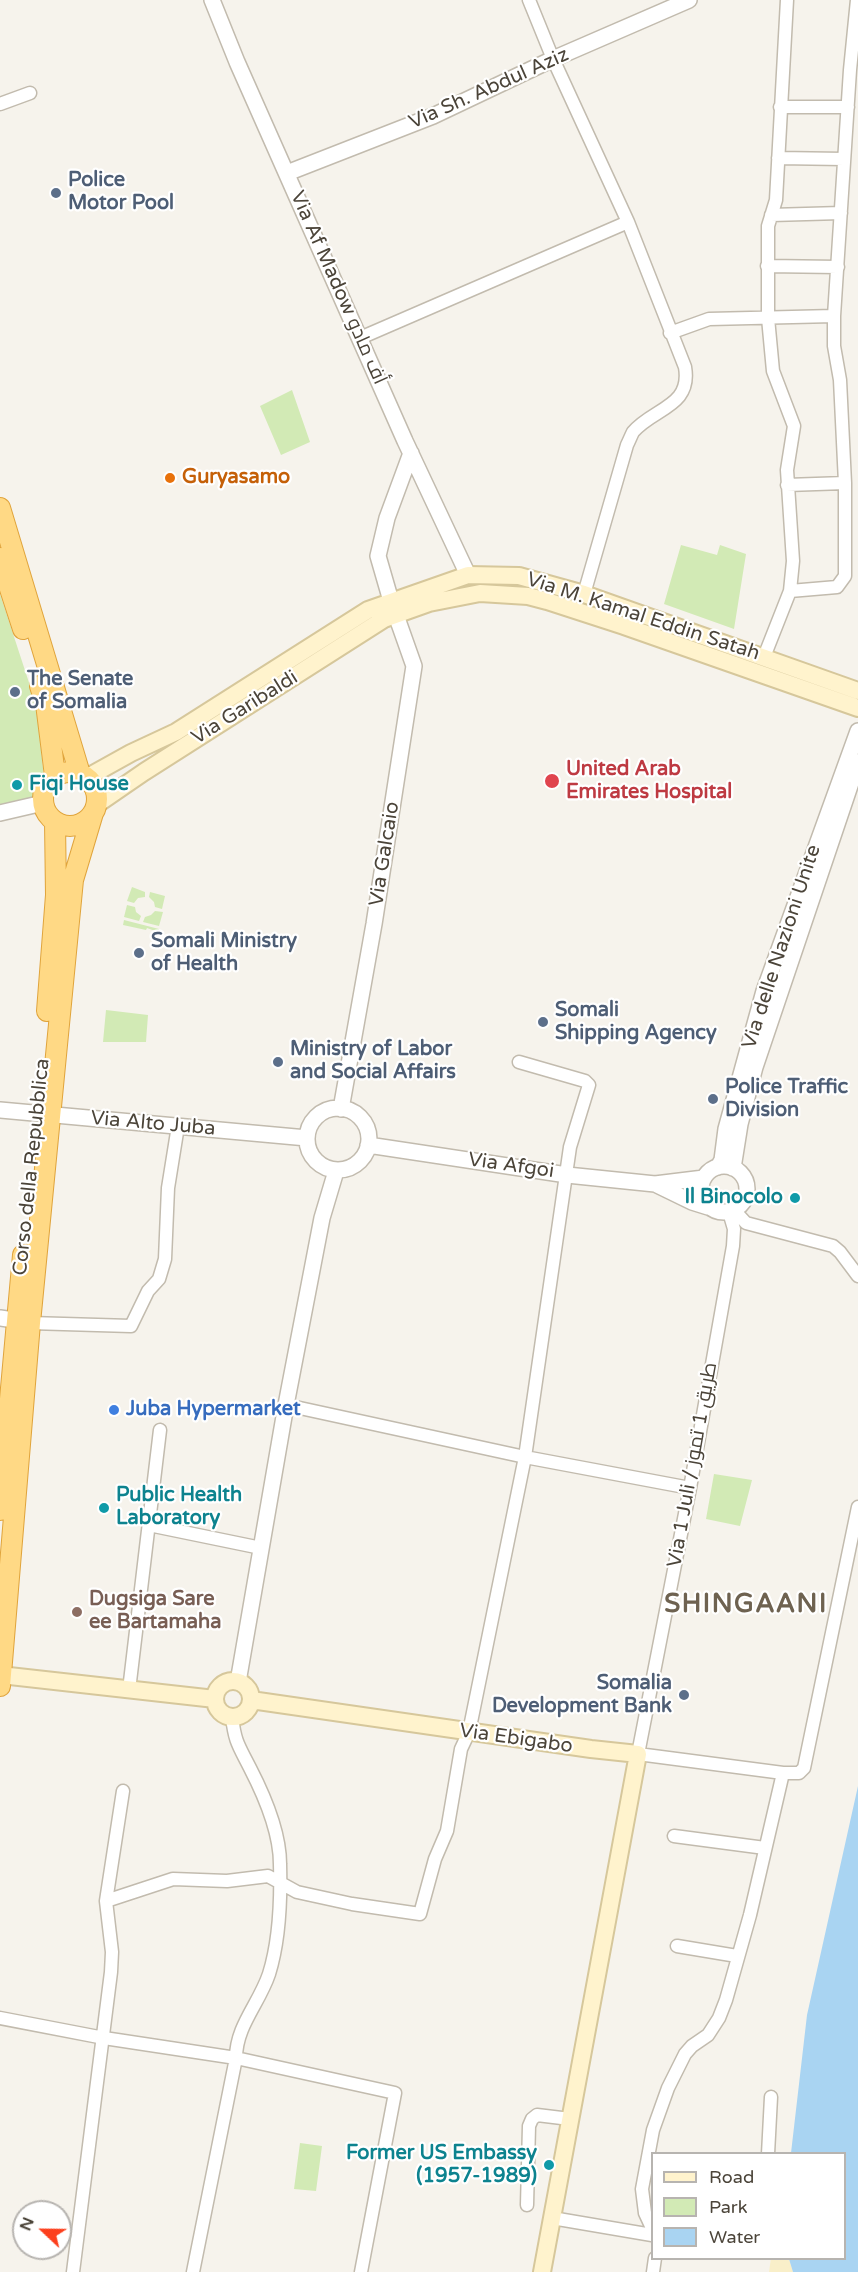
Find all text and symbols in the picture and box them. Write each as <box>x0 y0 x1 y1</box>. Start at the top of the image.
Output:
street label: Via Sh. Abdul Aziz <box>406 43 572 135</box>
place label: Police Motor Pool <box>68 169 174 216</box>
marker: Police Motor Pool <box>49 186 63 200</box>
street label: Via Af Madow أف مادو <box>284 188 392 388</box>
place label: Guryasamo <box>182 466 290 490</box>
marker: Guryasamo <box>163 471 177 485</box>
street label: Via M. Kamal Eddin Satah <box>523 568 763 666</box>
street label: Via Garibaldi <box>188 666 302 750</box>
place label: The Senate of Somalia <box>27 668 133 715</box>
marker: The Senate of Somalia <box>8 685 22 699</box>
place label: United Arab Emirates Hospital <box>566 758 732 805</box>
marker: United Arab Emirates Hospital <box>543 772 561 790</box>
place label: Fiqi House <box>29 773 129 797</box>
marker: Fiqi House <box>10 778 24 792</box>
street label: Via Galcaio <box>365 800 405 908</box>
street label: Via delle Nazioni Unite <box>738 842 826 1052</box>
place label: Somali Ministry of Health <box>151 930 297 977</box>
marker: Somali Ministry of Health <box>132 946 146 960</box>
place label: Somali Shipping Agency <box>555 999 717 1046</box>
marker: Somali Shipping Agency <box>536 1015 550 1029</box>
place label: Ministry of Labor and Social Affairs <box>290 1038 456 1085</box>
marker: Ministry of Labor and Social Affairs <box>271 1055 285 1069</box>
street label: Corso della Repubblica <box>9 1057 55 1277</box>
place label: Police Traffic Division <box>725 1076 848 1123</box>
marker: Police Traffic Division <box>706 1092 720 1106</box>
street label: Via Alto Juba <box>90 1107 216 1141</box>
street label: Via Afgoi <box>467 1148 555 1184</box>
place label: Il Binocolo <box>684 1186 783 1210</box>
marker: Il Binocolo <box>788 1191 802 1205</box>
street label: Via 1 Juli / طريق 1 تموز <box>663 1361 723 1569</box>
place label: Juba Hypermarket <box>126 1398 301 1422</box>
marker: Juba Hypermarket <box>107 1403 121 1417</box>
place label: Public Health Laboratory <box>116 1484 242 1531</box>
marker: Public Health Laboratory <box>97 1501 111 1515</box>
place label: Dugsiga Sare ee Bartamaha <box>89 1588 221 1635</box>
district label: SHINGAANI <box>664 1589 828 1621</box>
marker: Dugsiga Sare ee Bartamaha <box>70 1605 84 1619</box>
place label: Somalia Development Bank <box>492 1672 672 1719</box>
marker: Somalia Development Bank <box>677 1688 691 1702</box>
street label: Via Ebigabo <box>458 1719 574 1759</box>
place label: Former US Embassy (1957-1989) <box>346 2142 537 2189</box>
legend <box>651 2152 846 2260</box>
marker: Former US Embassy (1957-1989) <box>542 2158 556 2172</box>
text: Road <box>709 2166 754 2188</box>
text: Park <box>709 2196 747 2218</box>
north arrow <box>12 2200 72 2260</box>
text: N <box>15 2214 39 2234</box>
text: Water <box>709 2226 760 2248</box>

